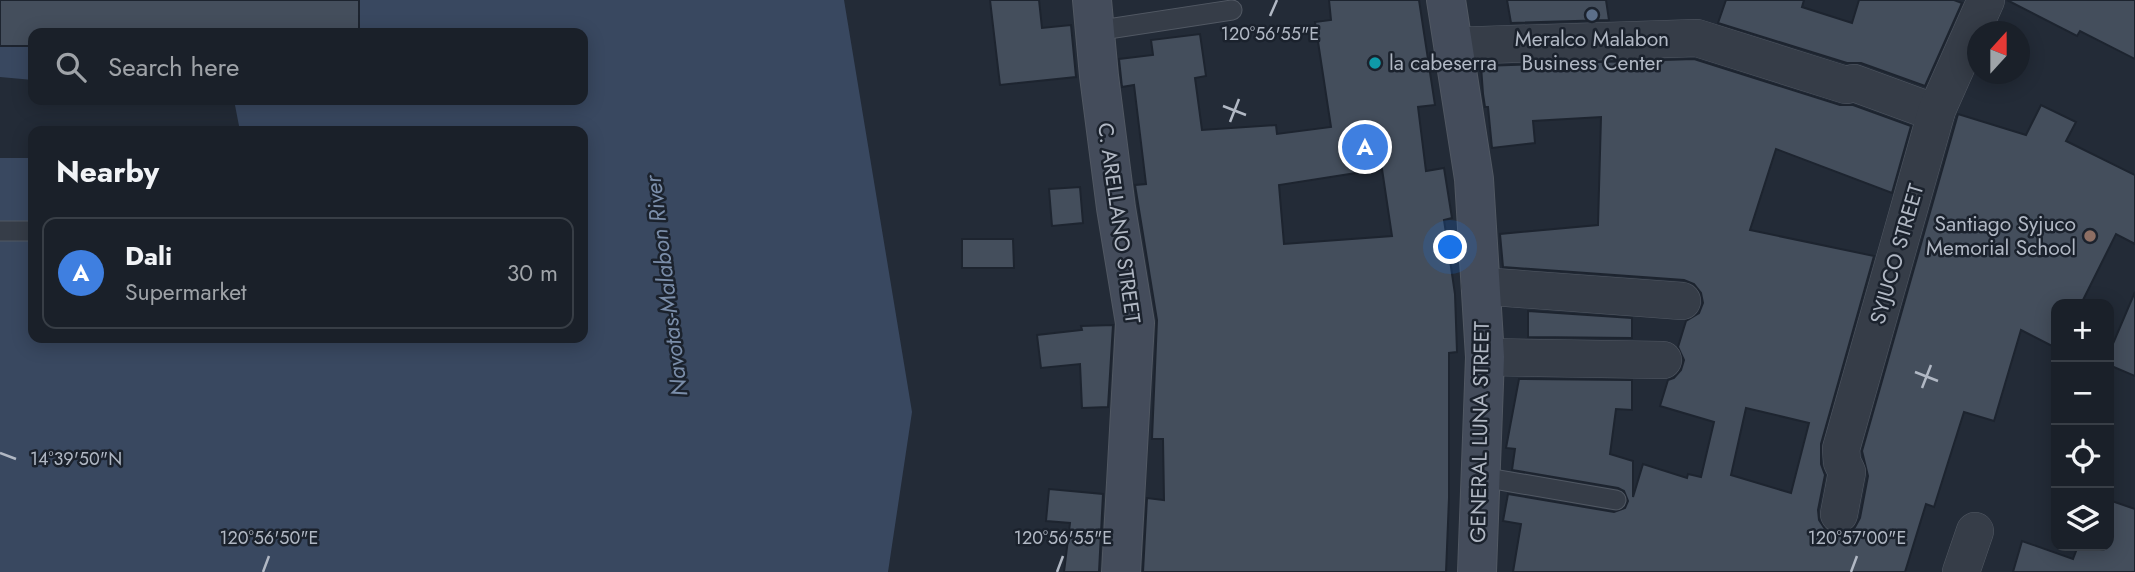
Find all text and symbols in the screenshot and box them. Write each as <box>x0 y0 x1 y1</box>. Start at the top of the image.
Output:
marker: Meralco Malabon Business Center <box>1584 7 1600 23</box>
text: 120°56'55"E <box>1221 21 1319 47</box>
north arrow <box>1967 21 2030 84</box>
place label: Meralco Malabon Business Center <box>1515 24 1669 78</box>
search box <box>28 28 588 105</box>
icon: search <box>52 48 90 86</box>
text: Search here <box>108 48 240 86</box>
place label: la cabeserra <box>1389 48 1497 78</box>
marker: la cabeserra <box>1367 55 1383 71</box>
street label: C. ARELLANO STREET <box>1090 121 1148 325</box>
pin: A <box>1342 121 1388 173</box>
text: Nearby <box>56 150 159 193</box>
water label: Navotas-Malabon River <box>635 172 696 398</box>
street label: SYJUCO STREET <box>1863 180 1931 328</box>
place label: Santiago Syjuco Memorial School <box>1926 209 2076 263</box>
marker: Santiago Syjuco Memorial School <box>2082 228 2098 244</box>
your location <box>1433 230 1467 264</box>
text: Dali <box>125 237 172 275</box>
text: A <box>73 256 89 290</box>
text: 30 m <box>507 256 558 290</box>
text: Supermarket <box>125 275 247 309</box>
map controls <box>2051 299 2114 551</box>
button: + <box>2051 299 2114 362</box>
street label: GENERAL LUNA STREET <box>1463 321 1497 543</box>
button: − <box>2051 362 2114 425</box>
button: locate <box>2051 425 2114 488</box>
text: 14°39'50"N <box>30 446 122 472</box>
button: layers <box>2051 488 2114 551</box>
text: 120°56'50"E <box>219 525 319 551</box>
text: 120°56'55"E <box>1014 525 1112 551</box>
text: 120°57'00"E <box>1808 525 1906 551</box>

